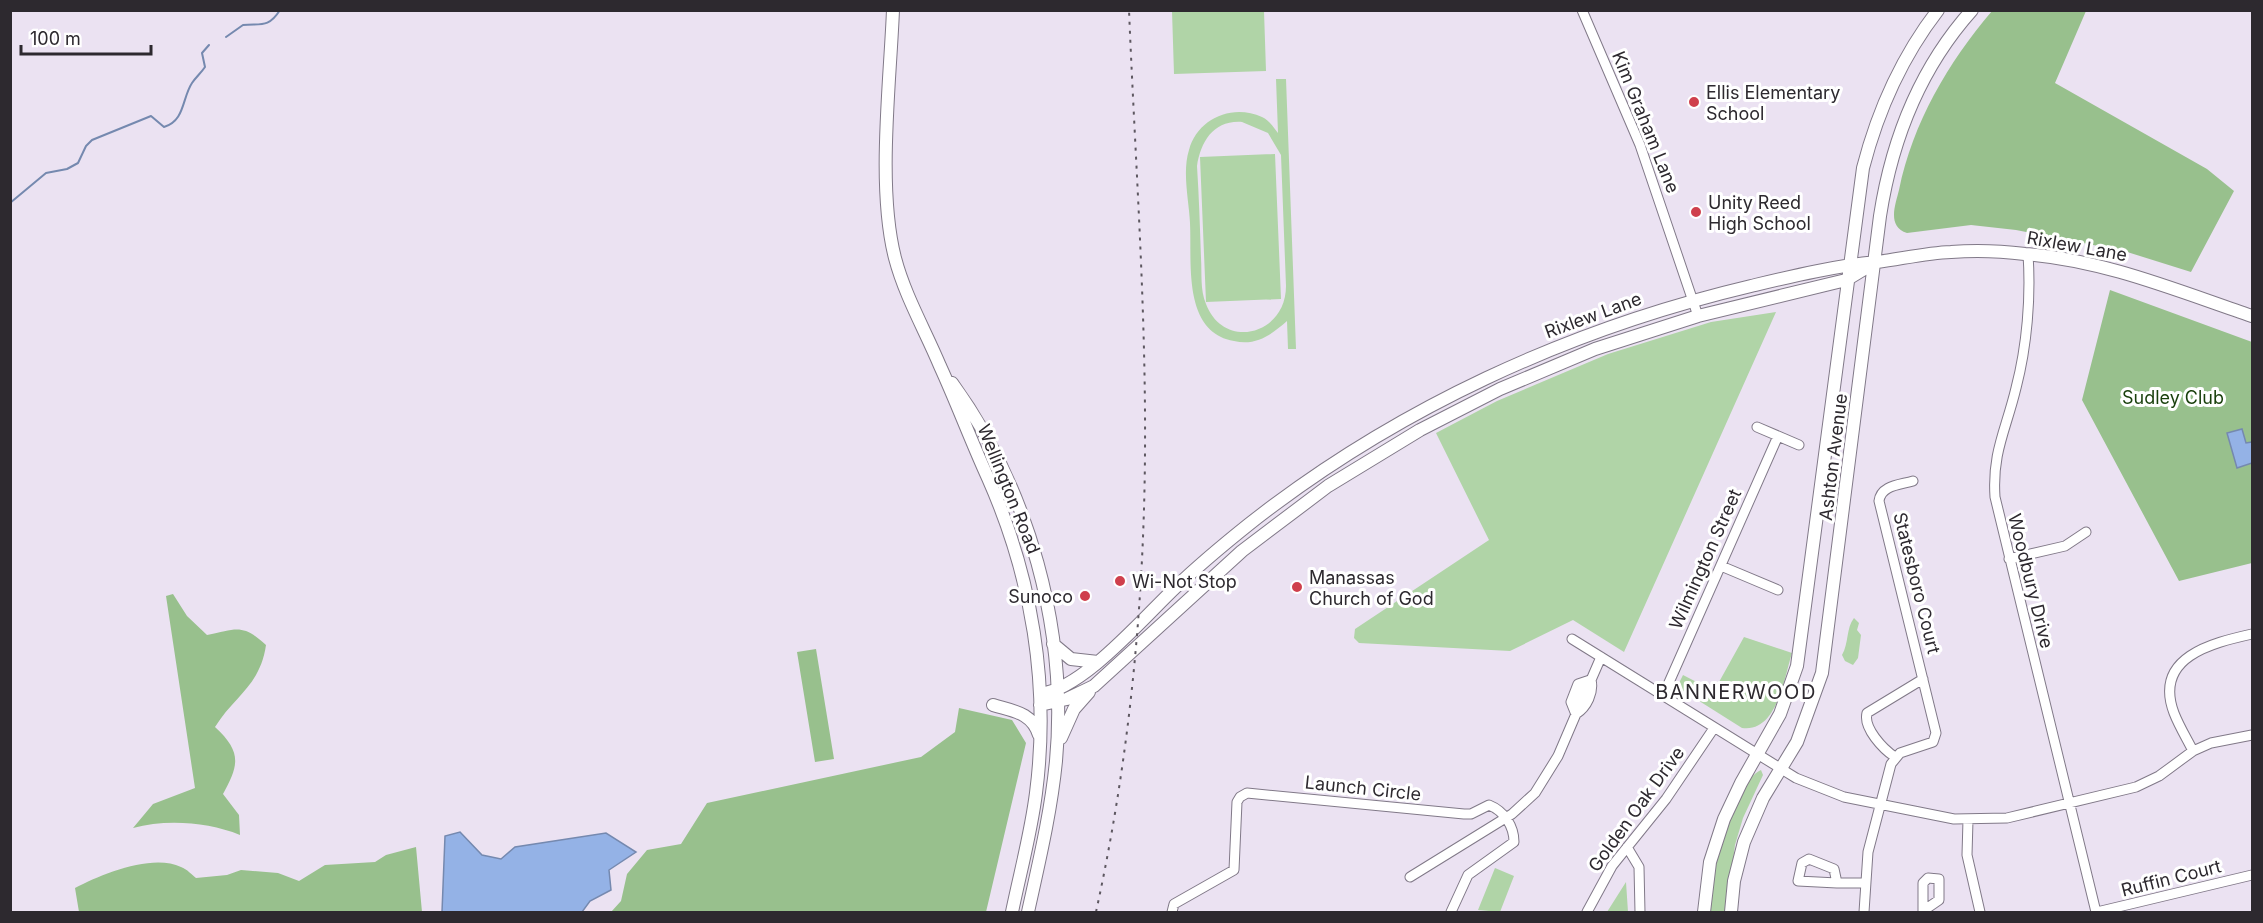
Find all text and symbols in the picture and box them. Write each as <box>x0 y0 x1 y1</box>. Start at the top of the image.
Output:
scale bar <box>21 18 152 56</box>
text: 100 m <box>30 28 81 49</box>
street label: Kim Graham Lane <box>1608 48 1684 196</box>
place label: Ellis Elementary School <box>1706 82 1840 124</box>
marker: Ellis Elementary School <box>1687 95 1701 109</box>
place label: Unity Reed High School <box>1708 192 1811 234</box>
marker: Unity Reed High School <box>1689 205 1703 219</box>
street label: Rixlew Lane <box>2025 227 2129 265</box>
street label: Rixlew Lane <box>1542 288 1644 342</box>
park label: Sudley Club <box>2122 387 2224 408</box>
street label: Ashton Avenue <box>1815 392 1851 522</box>
street label: Wellington Road <box>973 421 1045 557</box>
street label: Wilmington Street <box>1665 486 1745 632</box>
street label: Statesboro Court <box>1889 510 1945 656</box>
street label: Woodbury Drive <box>2004 512 2058 650</box>
place label: Manassas Church of God <box>1309 567 1434 609</box>
place label: Wi-Not Stop <box>1132 571 1237 592</box>
marker: Wi-Not Stop <box>1113 574 1127 588</box>
marker: Manassas Church of God <box>1290 580 1304 594</box>
place label: Sunoco <box>1008 586 1073 607</box>
marker: Sunoco <box>1078 589 1092 603</box>
district label: BANNERWOOD <box>1655 680 1817 704</box>
street label: Golden Oak Drive <box>1584 742 1688 876</box>
street label: Launch Circle <box>1304 771 1422 805</box>
street label: Ruffin Court <box>2119 855 2223 901</box>

